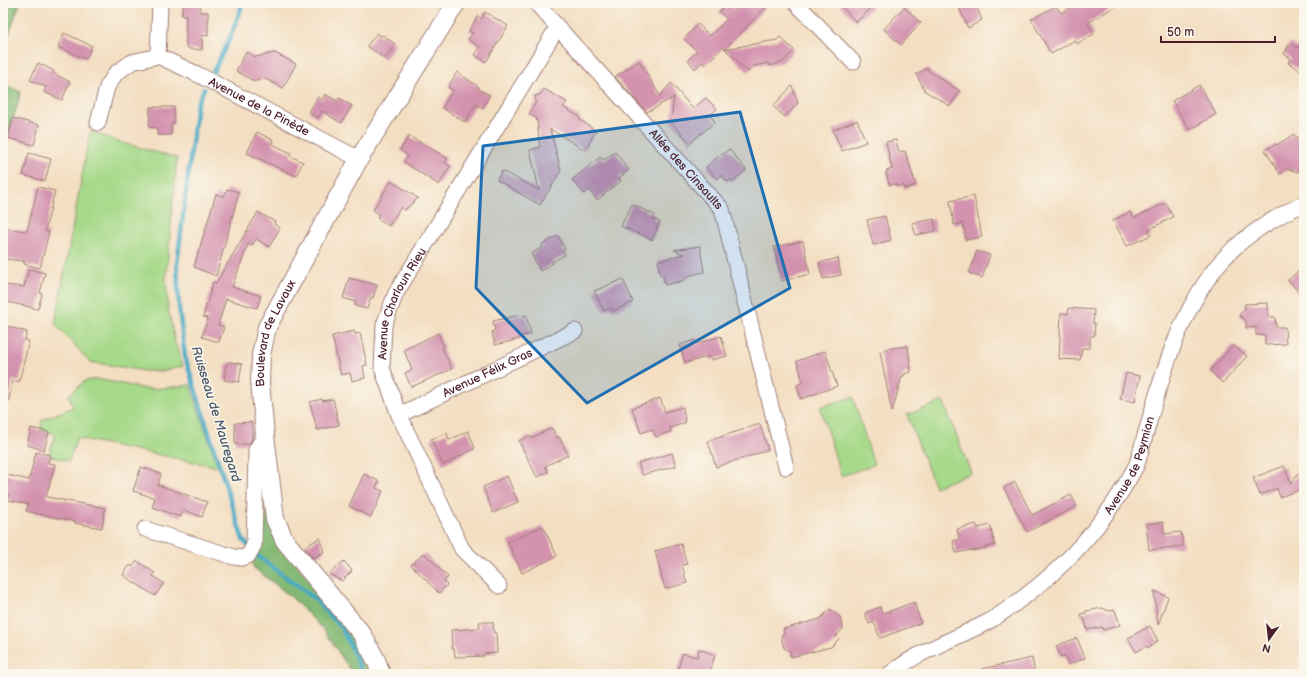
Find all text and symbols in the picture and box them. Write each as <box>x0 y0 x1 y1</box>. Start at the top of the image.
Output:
scale bar <box>1161 18 1275 44</box>
text: 50 m <box>1167 25 1194 40</box>
street label: Avenue de la Pinède <box>206 74 312 139</box>
street label: Allée des Cinsaults <box>646 126 726 213</box>
street label: Avenue Charloun Rieu <box>375 245 429 360</box>
street label: Boulevard de Lavaux <box>252 277 299 387</box>
water label: Ruisseau de Mauregard <box>188 344 244 484</box>
street label: Avenue Félix Gras <box>440 345 535 401</box>
street label: Avenue de Peymian <box>1101 414 1158 517</box>
north arrow <box>1249 619 1289 659</box>
text: N <box>1261 641 1272 656</box>

